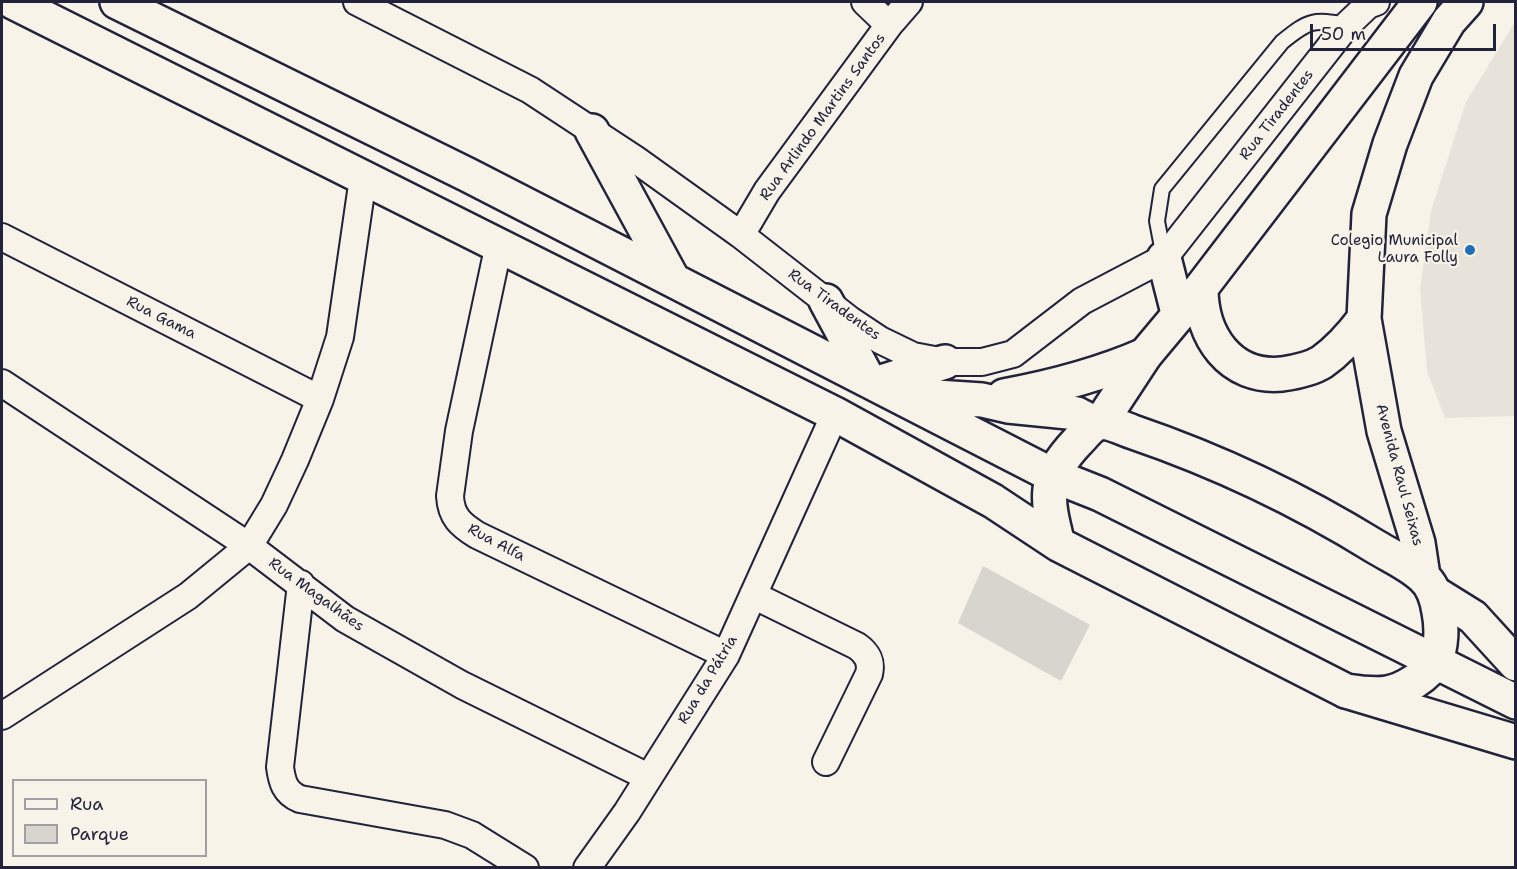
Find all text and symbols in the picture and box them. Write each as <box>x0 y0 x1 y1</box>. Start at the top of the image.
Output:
scale bar <box>1313 12 1499 50</box>
text: 50 m <box>1321 22 1366 46</box>
street label: Rua Arlindo Martins Santos <box>756 30 890 204</box>
street label: Rua Tiradentes <box>1236 66 1318 164</box>
place label: Colegio Municipal Laura Folly <box>1331 232 1458 267</box>
marker: Colegio Municipal Laura Folly <box>1463 243 1477 257</box>
street label: Rua Tiradentes <box>784 265 884 345</box>
street label: Rua Gama <box>123 293 199 343</box>
street label: Avenida Raul Seixas <box>1371 402 1427 548</box>
street label: Rua Alfa <box>464 520 528 566</box>
street label: Rua Magalhães <box>265 554 367 636</box>
street label: Rua da Pátria <box>674 632 742 728</box>
legend <box>12 779 207 857</box>
text: Rua <box>70 792 103 816</box>
text: Parque <box>70 822 129 846</box>

